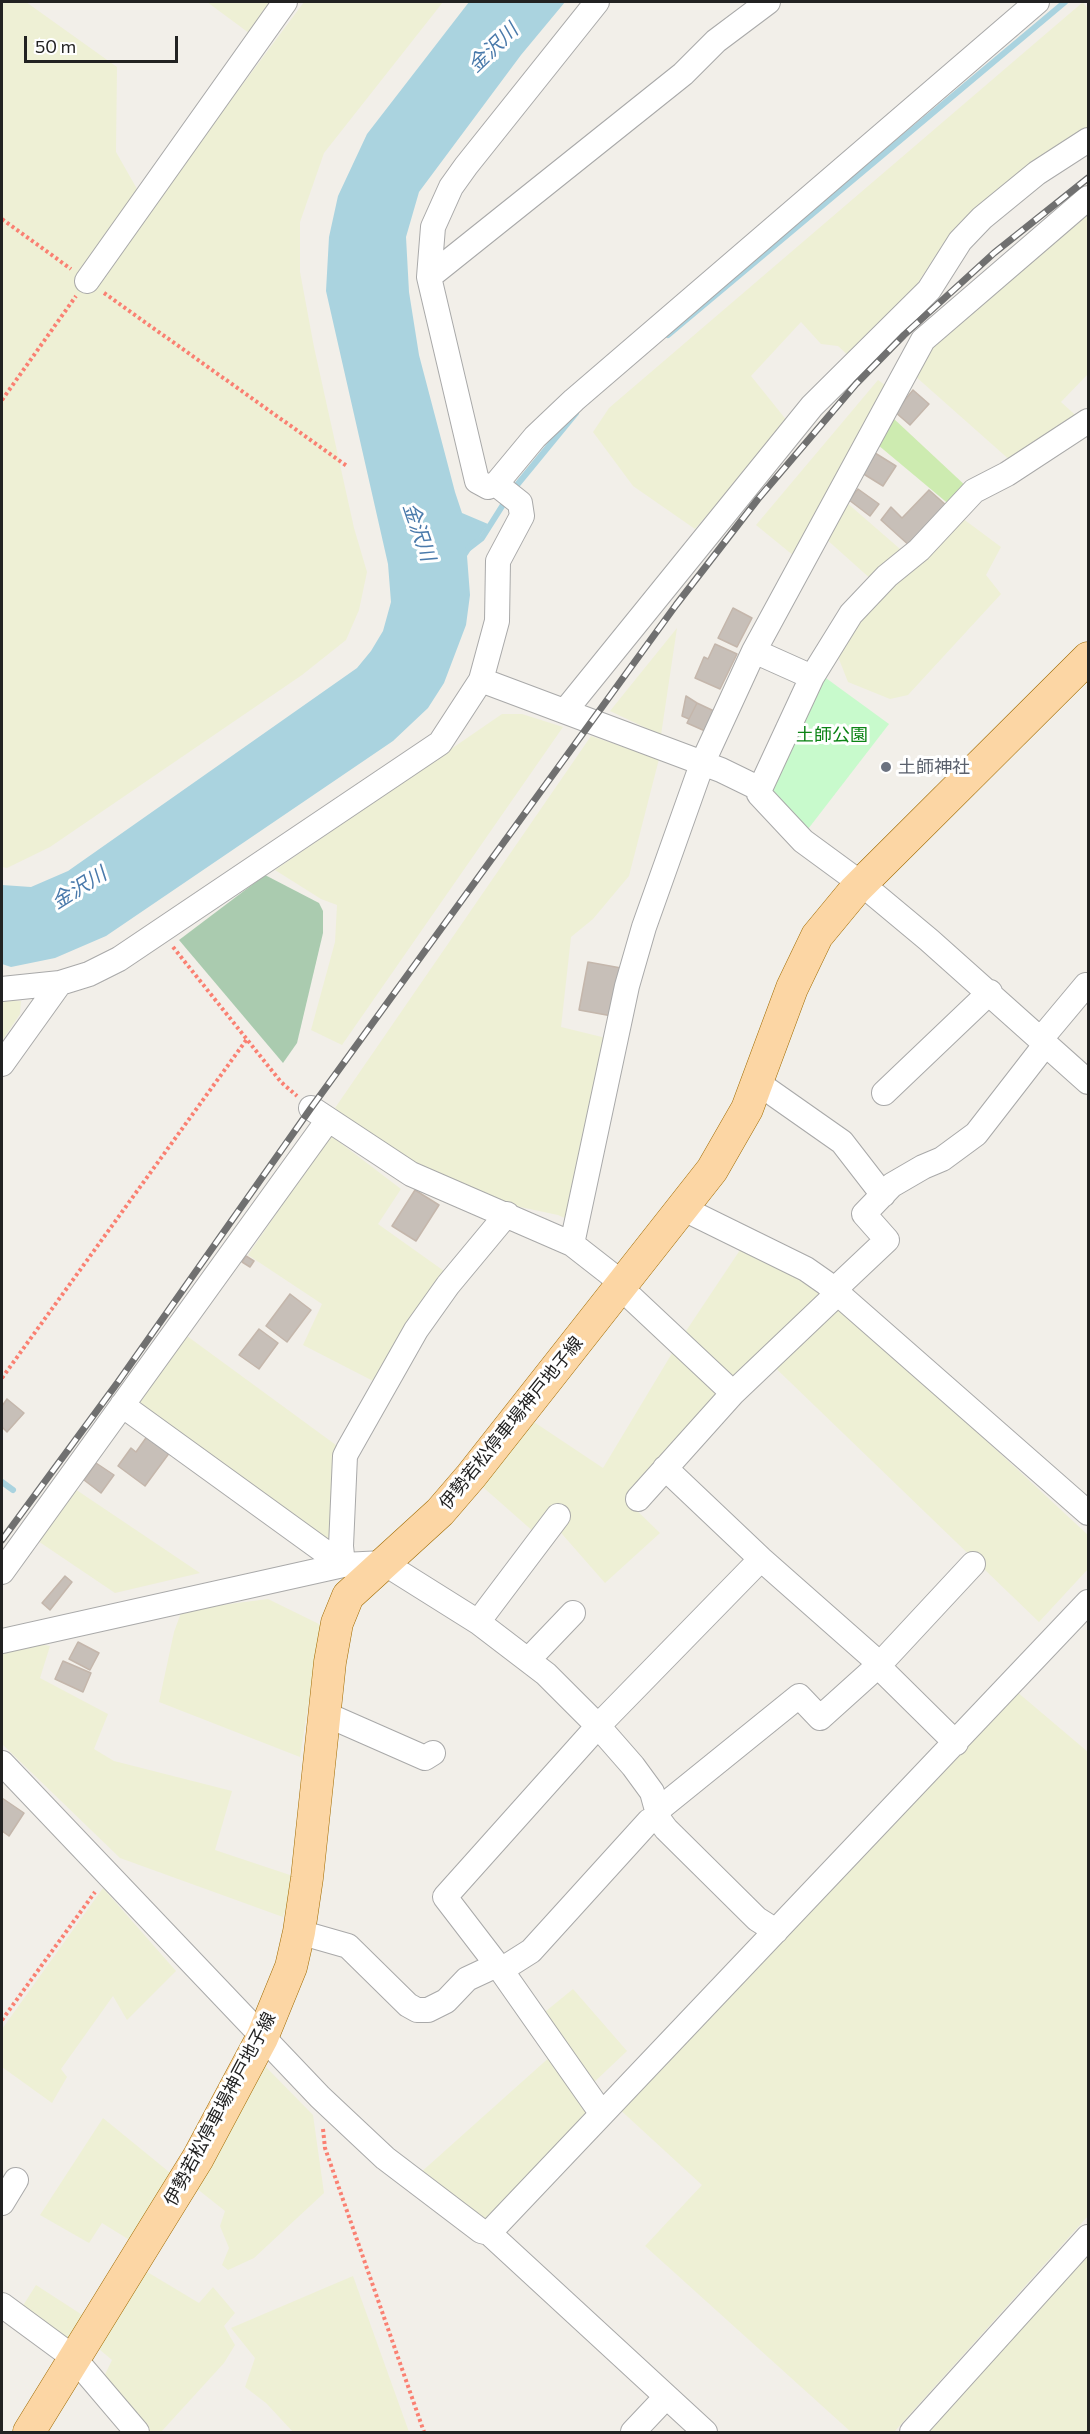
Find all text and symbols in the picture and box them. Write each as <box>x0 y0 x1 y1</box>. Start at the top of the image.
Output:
water label: 金沢川 <box>463 19 523 77</box>
scale bar <box>27 24 182 62</box>
text: 50 m <box>35 35 76 57</box>
water label: 金沢川 <box>398 500 440 564</box>
park label: 土師公園 <box>796 724 868 746</box>
place label: 土師神社 <box>898 756 970 778</box>
marker: 土師神社 <box>879 760 893 774</box>
water label: 金沢川 <box>47 862 111 914</box>
street label: 伊勢若松停車場神戸地子線 <box>435 1332 587 1514</box>
street label: 伊勢若松停車場神戸地子線 <box>160 2009 280 2209</box>

